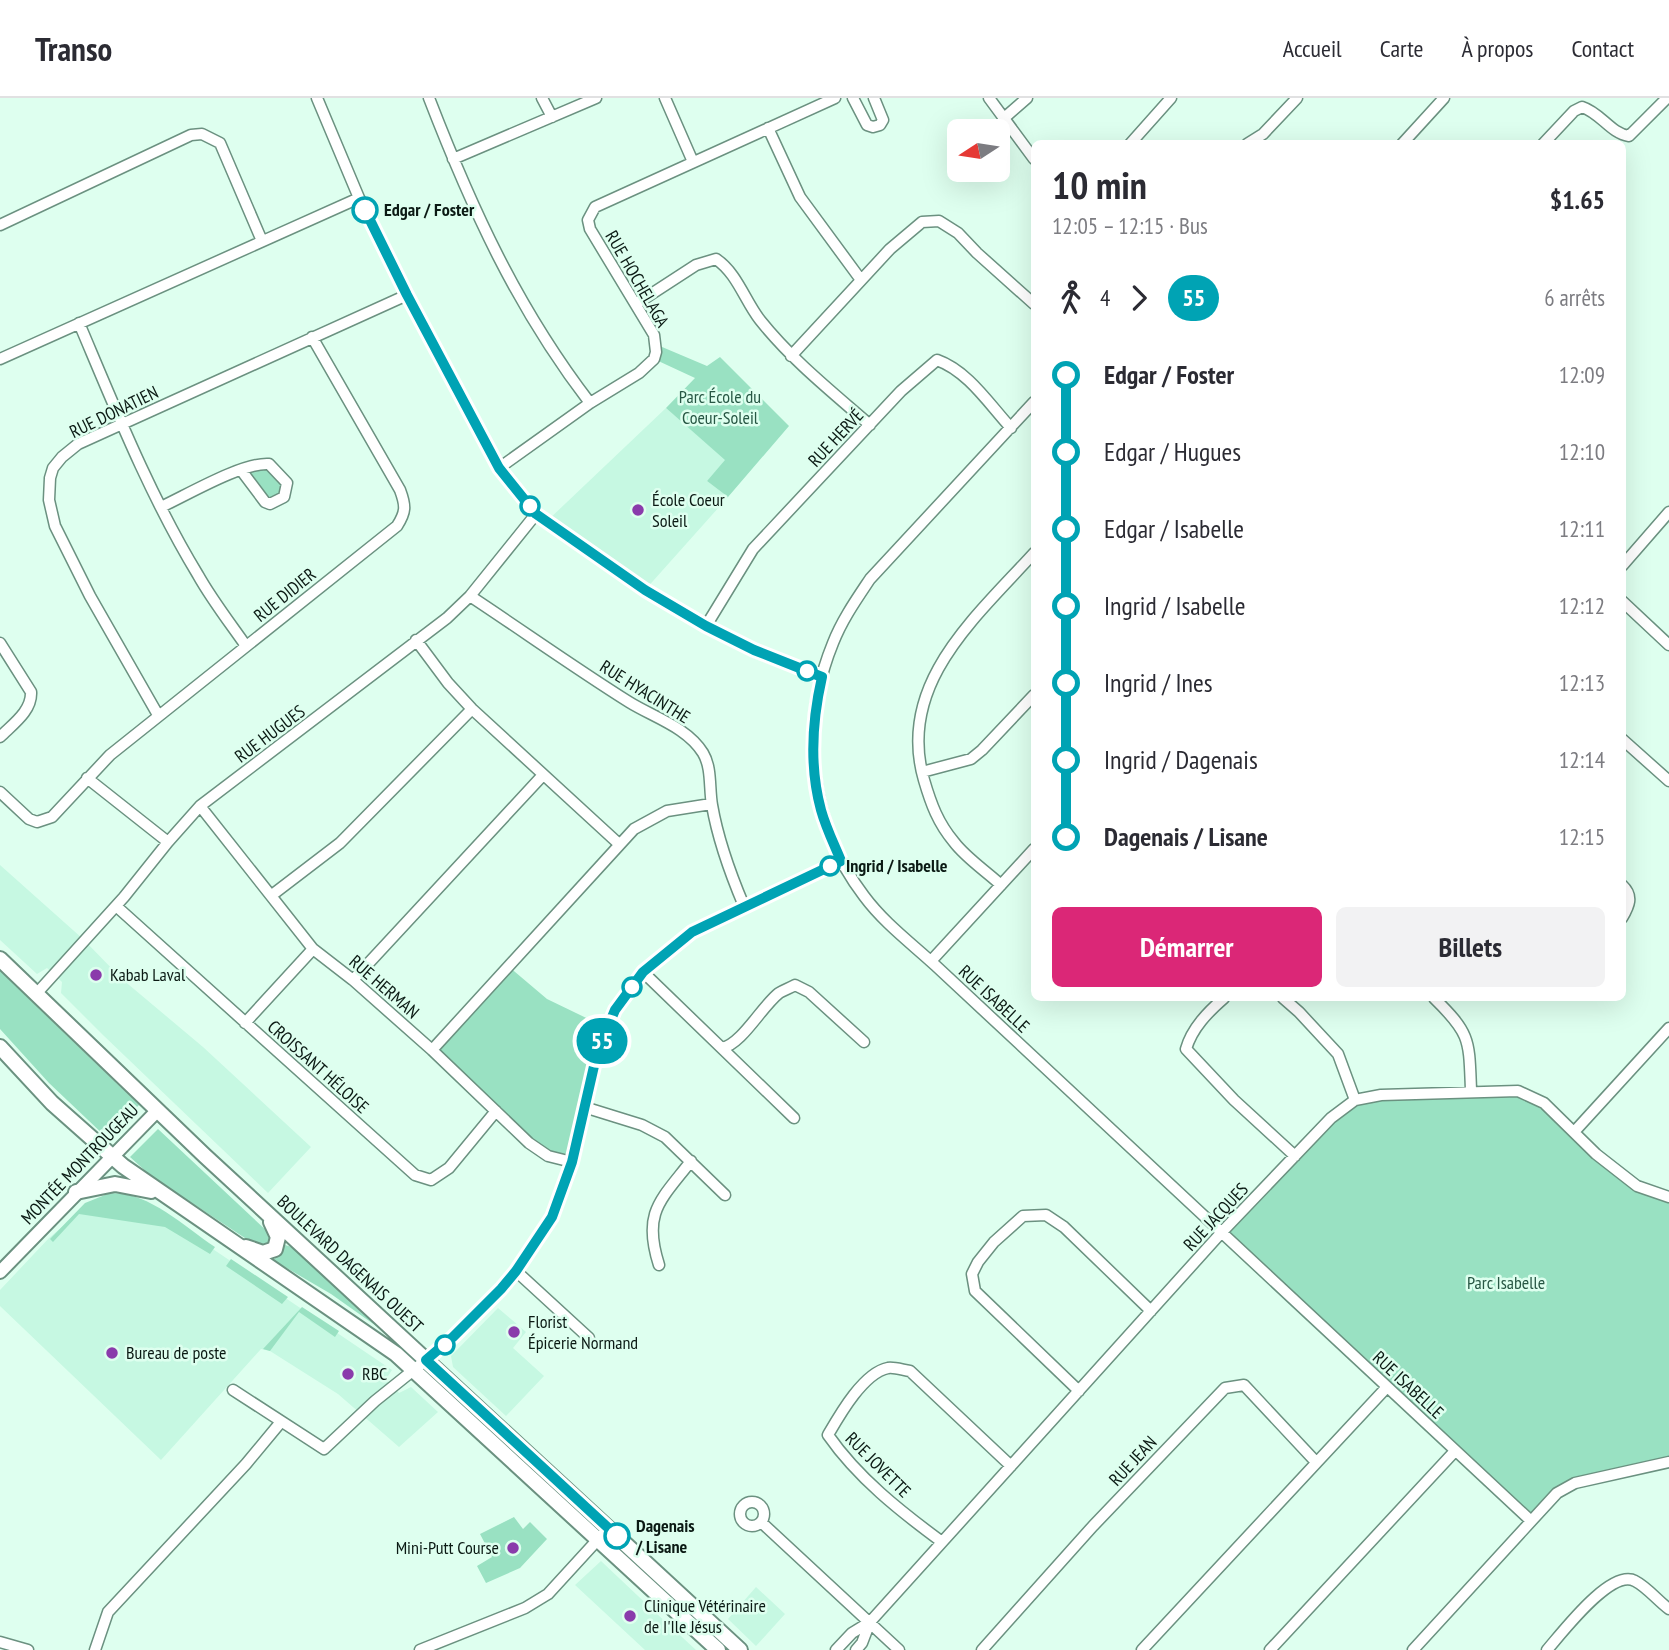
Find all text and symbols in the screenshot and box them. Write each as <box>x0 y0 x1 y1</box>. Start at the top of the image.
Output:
text: Transo <box>35 27 112 70</box>
text: Accueil <box>1283 33 1342 64</box>
text: Carte <box>1380 33 1423 64</box>
text: À propos <box>1461 33 1533 64</box>
text: Contact <box>1571 33 1634 64</box>
north arrow <box>947 119 1010 182</box>
map controls <box>947 119 1010 182</box>
text: 10 min <box>1052 160 1147 209</box>
text: $1.65 <box>1550 183 1605 216</box>
marker: Edgar / Foster <box>352 197 378 223</box>
place label: Edgar / Foster <box>384 198 475 221</box>
text: 12:05 – 12:15 · Bus <box>1052 211 1208 240</box>
street label: RUE HOCHELAGA <box>601 226 675 332</box>
icon: walk <box>1052 279 1090 317</box>
icon: forward <box>1120 279 1158 317</box>
text: 55 <box>1182 282 1205 313</box>
text: 4 <box>1100 283 1110 312</box>
text: 6 arrêts <box>1544 283 1605 312</box>
text: Edgar / Foster <box>1104 358 1234 391</box>
text: 12:09 <box>1559 360 1605 389</box>
street label: RUE DONATIEN <box>66 380 162 443</box>
park label: Parc École du Coeur-Soleil <box>679 385 761 429</box>
street label: RUE HERVÉ <box>803 404 868 471</box>
text: Edgar / Hugues <box>1104 435 1241 468</box>
text: 12:10 <box>1559 437 1605 466</box>
place label: École Coeur Soleil <box>652 488 725 532</box>
unlabelled marker <box>520 496 540 516</box>
marker: École Coeur Soleil <box>630 502 646 518</box>
text: Edgar / Isabelle <box>1104 512 1244 545</box>
text: 12:11 <box>1559 514 1605 543</box>
street label: RUE DIDIER <box>249 562 321 627</box>
text: Ingrid / Isabelle <box>1104 589 1246 622</box>
text: 12:12 <box>1559 591 1605 620</box>
street label: RUE HYACINTHE <box>596 655 695 728</box>
unlabelled marker <box>797 661 817 681</box>
text: Ingrid / Ines <box>1104 666 1212 699</box>
text: 12:13 <box>1559 668 1605 697</box>
street label: RUE HUGUES <box>230 699 310 768</box>
text: Ingrid / Dagenais <box>1104 743 1258 776</box>
text: 12:14 <box>1559 745 1605 774</box>
text: Dagenais / Lisane <box>1104 820 1268 853</box>
text: 12:15 <box>1559 822 1605 851</box>
place label: Ingrid / Isabelle <box>846 854 948 877</box>
marker: Ingrid / Isabelle <box>820 856 840 876</box>
button: Démarrer <box>1052 907 1322 987</box>
button: Billets <box>1336 907 1605 987</box>
street label: RUE HERMAN <box>345 950 424 1023</box>
street label: RUE ISABELLE <box>954 960 1035 1037</box>
place label: Kabab Laval <box>110 963 186 986</box>
marker: Kabab Laval <box>88 967 104 983</box>
unlabelled marker <box>622 977 642 997</box>
street label: CROISSANT HÉLOISE <box>263 1015 374 1118</box>
line badge: 55 <box>570 1018 634 1064</box>
text: 55 <box>591 1025 613 1056</box>
street label: MONTÉE MONTROUGEAU <box>16 1098 143 1229</box>
street label: RUE JACQUES <box>1178 1178 1253 1255</box>
street label: BOULEVARD DAGENAIS OUEST <box>272 1190 428 1337</box>
park label: Parc Isabelle <box>1467 1271 1545 1294</box>
place label: Florist Épicerie Normand <box>528 1310 638 1354</box>
marker: Florist Épicerie Normand <box>506 1324 522 1340</box>
unlabelled marker <box>435 1335 455 1355</box>
place label: Bureau de poste <box>126 1341 226 1364</box>
marker: Bureau de poste <box>104 1345 120 1361</box>
street label: RUE ISABELLE <box>1368 1346 1449 1423</box>
place label: RBC <box>362 1362 387 1385</box>
marker: RBC <box>340 1366 356 1382</box>
street label: RUE JOVETTE <box>841 1427 916 1502</box>
street label: RUE JEAN <box>1104 1431 1161 1490</box>
place label: Dagenais / Lisane <box>635 1514 695 1558</box>
marker: Dagenais / Lisane <box>604 1523 630 1549</box>
place label: Mini-Putt Course <box>396 1536 499 1559</box>
marker: Mini-Putt Course <box>505 1540 521 1556</box>
place label: Clinique Vétérinaire de I'Ile Jésus <box>644 1594 766 1638</box>
marker: Clinique Vétérinaire de I'Ile Jésus <box>622 1608 638 1624</box>

